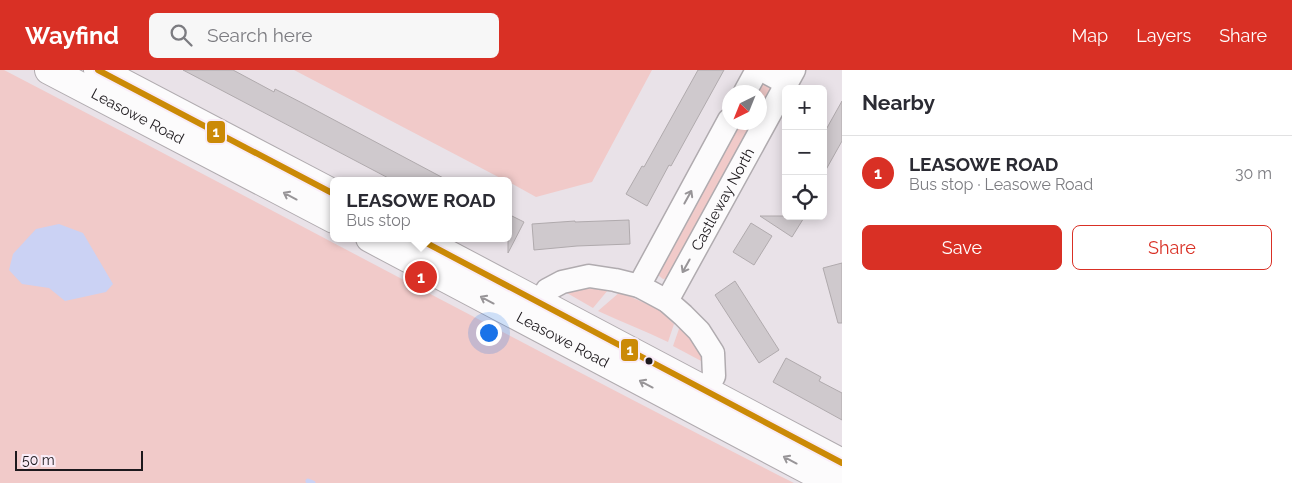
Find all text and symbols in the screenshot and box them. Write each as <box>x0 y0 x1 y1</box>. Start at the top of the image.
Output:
search box <box>149 13 499 58</box>
text: Wayfind <box>25 21 119 50</box>
icon: search <box>167 21 195 49</box>
text: Search here <box>207 24 312 46</box>
text: Map <box>1072 25 1108 46</box>
text: Layers <box>1136 25 1191 46</box>
text: Share <box>1219 25 1267 46</box>
street label: Leasowe Road <box>88 85 187 148</box>
north arrow <box>722 85 767 130</box>
map controls <box>782 85 827 220</box>
button: + <box>782 85 827 130</box>
text: Nearby <box>862 90 935 115</box>
line badge: 1 <box>206 120 226 144</box>
text: 1 <box>213 124 220 140</box>
button: − <box>782 130 827 175</box>
street label: Castleway North <box>687 145 758 254</box>
text: LEASOWE ROAD <box>909 153 1058 175</box>
text: 1 <box>874 164 882 183</box>
text: 30 m <box>1235 164 1272 183</box>
button: locate <box>782 175 827 220</box>
text: Bus stop · Leasowe Road <box>909 175 1093 194</box>
popup <box>330 177 512 242</box>
text: LEASOWE ROAD <box>346 189 496 211</box>
one-way arrow <box>283 191 298 201</box>
one-way arrow <box>683 191 693 205</box>
text: Bus stop <box>346 211 411 230</box>
button: Save <box>862 225 1062 270</box>
button: Share <box>1072 225 1272 270</box>
pin: 1 <box>405 258 437 296</box>
one-way arrow <box>681 258 690 273</box>
one-way arrow <box>480 295 495 304</box>
street label: Leasowe Road <box>513 308 612 372</box>
your location <box>476 320 502 346</box>
line badge: 1 <box>620 338 639 362</box>
text: 1 <box>627 342 634 358</box>
unlabelled marker <box>644 356 654 366</box>
one-way arrow <box>639 379 654 389</box>
scale bar <box>15 448 142 471</box>
text: 50 m <box>22 452 55 468</box>
one-way arrow <box>783 455 798 464</box>

